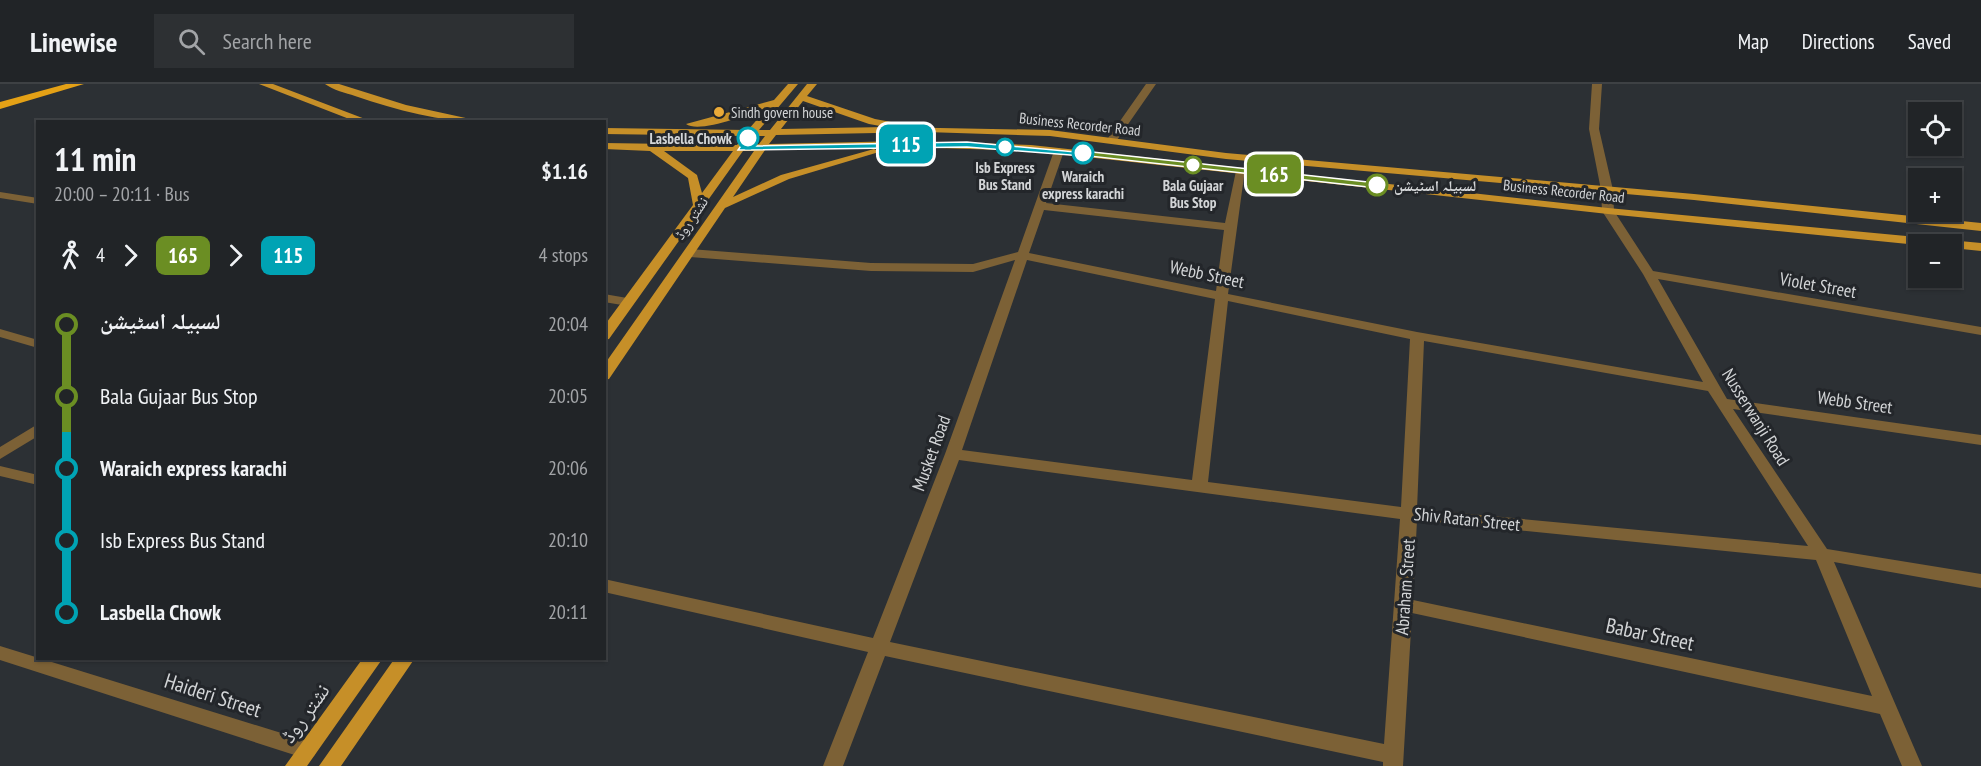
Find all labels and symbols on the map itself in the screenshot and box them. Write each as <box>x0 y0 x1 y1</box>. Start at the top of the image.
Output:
place label: Sindh govern house <box>731 103 833 122</box>
marker: Sindh govern house <box>712 105 726 119</box>
street label: Business Recorder Road <box>1018 108 1142 140</box>
line badge: 115 <box>872 124 940 164</box>
marker: Lasbella Chowk <box>737 127 759 149</box>
place label: Lasbella Chowk <box>649 129 733 148</box>
marker: Isb Express Bus Stand <box>996 138 1014 156</box>
marker: Waraich express karachi <box>1072 142 1094 164</box>
line badge: 165 <box>1240 154 1308 194</box>
marker: Bala Gujaar Bus Stop <box>1184 156 1202 174</box>
place label: Isb Express Bus Stand <box>975 158 1035 194</box>
place label: Waraich express karachi <box>1042 167 1124 203</box>
marker: لسبیلہ اسٹیشن <box>1366 174 1388 196</box>
street label: Business Recorder Road <box>1502 175 1626 207</box>
place label: Bala Gujaar Bus Stop <box>1163 176 1224 212</box>
place label: لسبیلہ اسٹیشن <box>1394 176 1476 195</box>
street label: نشتر روڈ <box>670 193 712 243</box>
street label: Webb Street <box>1168 255 1246 293</box>
street label: Violet Street <box>1777 267 1858 303</box>
street label: Nusserwanji Road <box>1717 364 1795 470</box>
street label: Webb Street <box>1816 385 1894 419</box>
street label: Musket Road <box>907 412 955 494</box>
street label: Shiv Ratan Street <box>1413 502 1521 536</box>
street label: Abraham Street <box>1390 538 1420 636</box>
street label: Babar Street <box>1603 611 1697 657</box>
street label: Haideri Street <box>161 667 265 723</box>
street label: نشتر روڈ <box>274 678 336 748</box>

